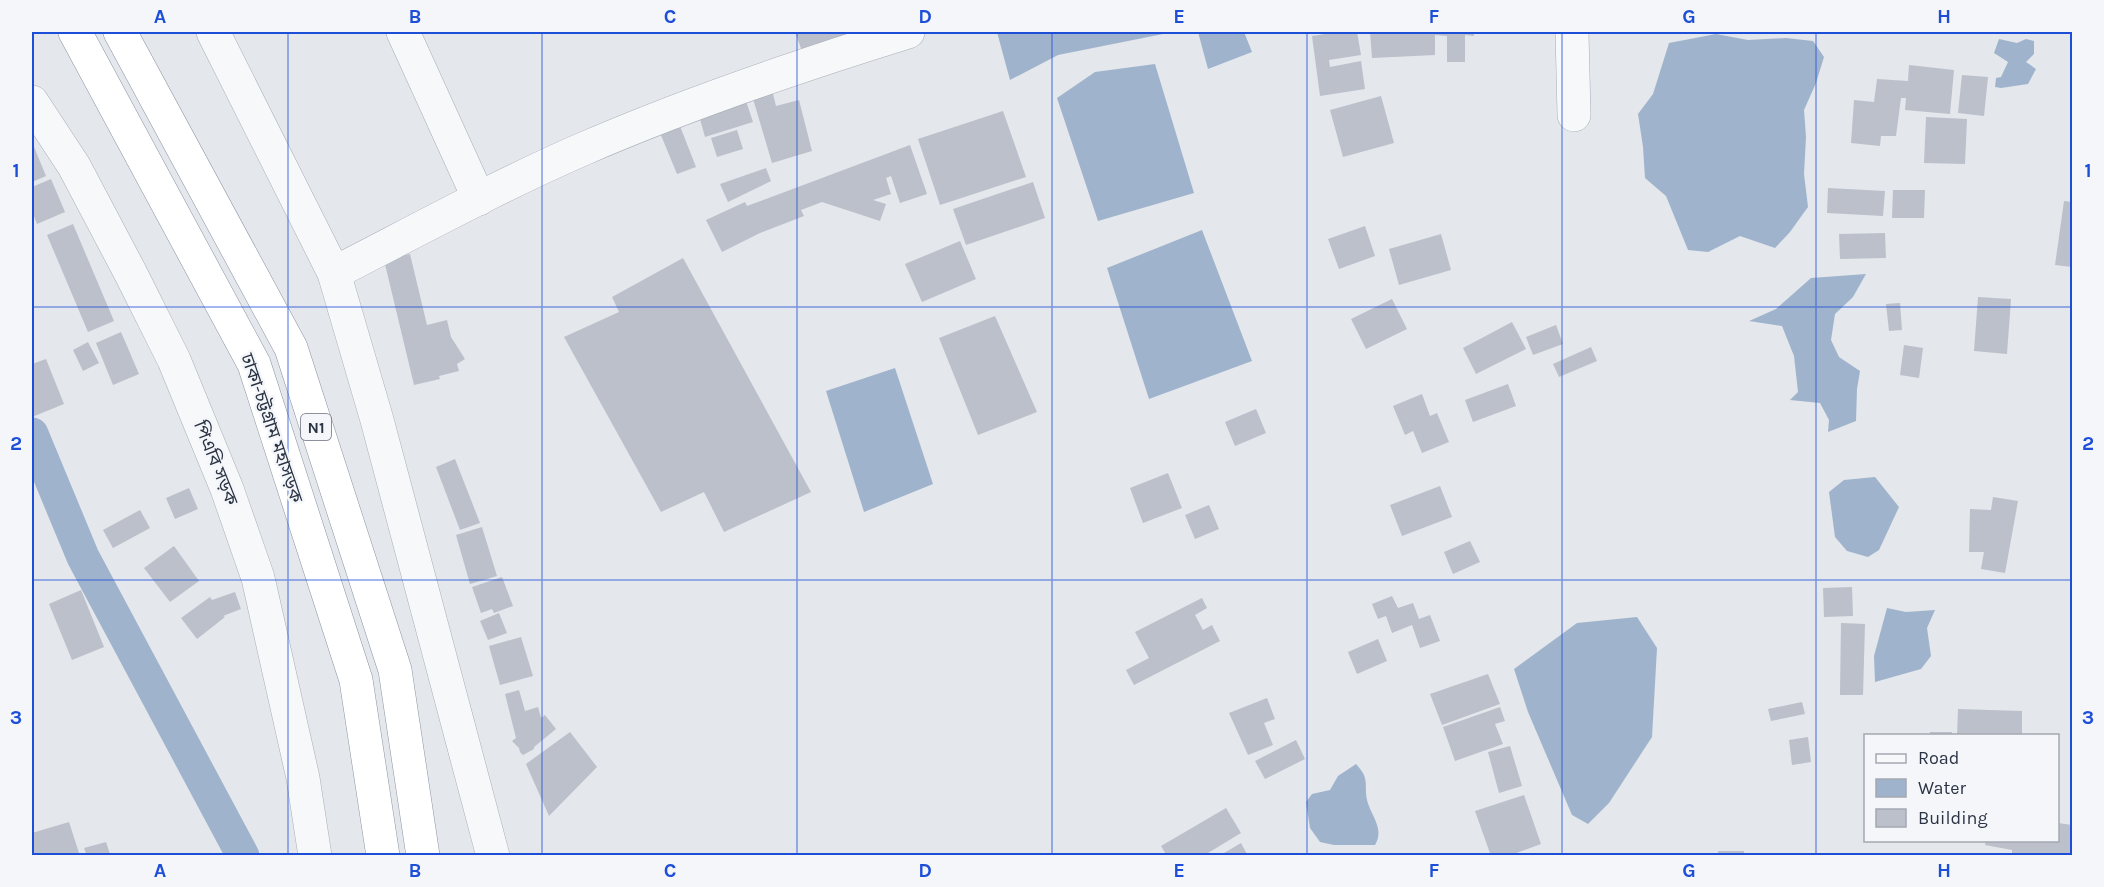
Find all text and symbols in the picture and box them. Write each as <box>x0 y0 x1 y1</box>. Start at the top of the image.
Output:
text: A <box>154 5 167 28</box>
text: B <box>409 5 421 28</box>
text: C <box>664 5 676 28</box>
text: D <box>918 5 932 28</box>
text: E <box>1173 5 1185 28</box>
text: F <box>1429 5 1440 28</box>
text: G <box>1682 5 1696 28</box>
text: H <box>1937 5 1951 28</box>
text: 1 <box>12 159 20 182</box>
text: 1 <box>2084 159 2092 182</box>
street label: ঢাকা-চট্টগ্রাম মহাসড়ক <box>236 349 308 506</box>
road number: N1 <box>301 414 331 440</box>
street label: পিএবি সড়ক <box>189 417 243 509</box>
text: 2 <box>10 432 22 455</box>
text: 2 <box>2082 432 2094 455</box>
text: 3 <box>10 706 22 729</box>
text: 3 <box>2082 706 2094 729</box>
legend <box>1864 734 2059 842</box>
text: Road <box>1918 747 1959 769</box>
text: Water <box>1918 777 1966 799</box>
text: Building <box>1918 807 1988 829</box>
text: A <box>154 859 167 882</box>
text: B <box>409 859 421 882</box>
text: C <box>664 859 676 882</box>
text: D <box>918 859 932 882</box>
text: E <box>1173 859 1185 882</box>
text: F <box>1429 859 1440 882</box>
text: G <box>1682 859 1696 882</box>
text: H <box>1937 859 1951 882</box>

